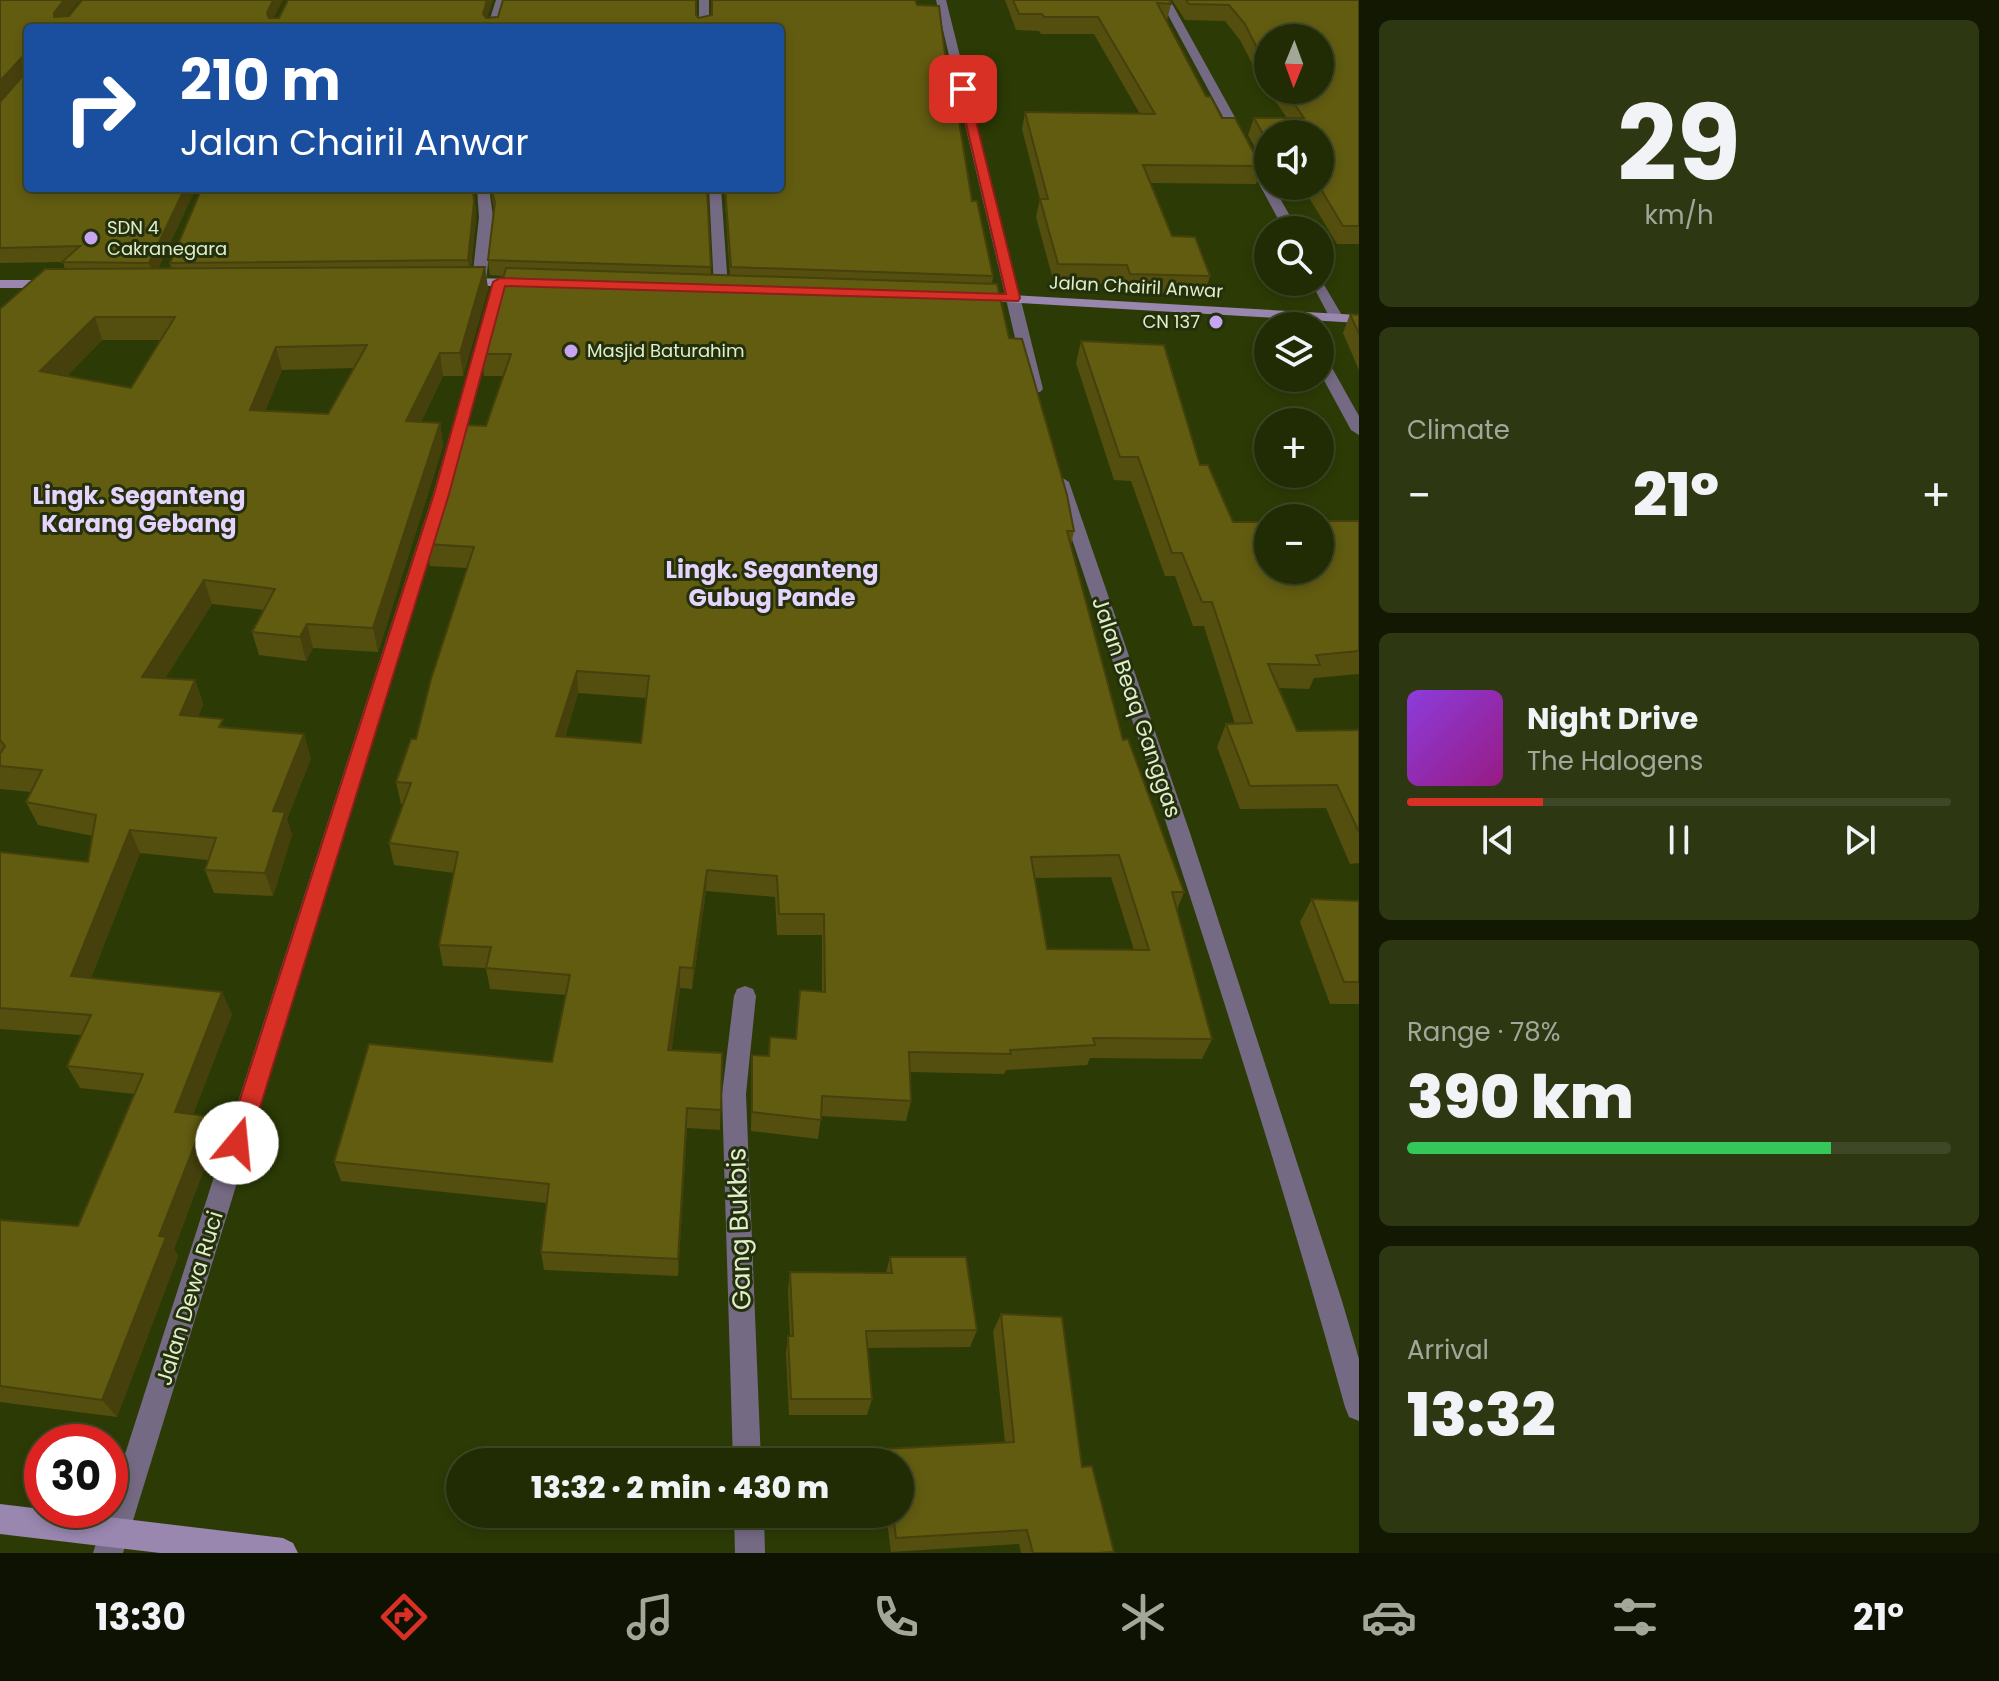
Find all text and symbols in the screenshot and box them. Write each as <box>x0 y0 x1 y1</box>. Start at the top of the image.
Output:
north arrow <box>1254 24 1334 104</box>
map controls <box>1254 24 1334 584</box>
text: 210 m <box>180 41 341 120</box>
pin <box>929 55 997 123</box>
icon: right <box>48 56 152 160</box>
icon: arrive <box>941 67 985 111</box>
text: 29 <box>1617 71 1741 216</box>
text: Jalan Chairil Anwar <box>180 117 529 168</box>
button: sound <box>1254 120 1334 200</box>
text: km/h <box>1644 197 1714 233</box>
place label: SDN 4 Cakranegara <box>107 215 227 261</box>
button: search <box>1254 216 1334 296</box>
marker: SDN 4 Cakranegara <box>82 229 100 247</box>
street label: Jalan Chairil Anwar <box>1048 269 1224 304</box>
place label: CN 137 <box>1142 309 1200 334</box>
button: layers <box>1254 312 1334 392</box>
marker: CN 137 <box>1207 313 1225 331</box>
place label: Masjid Baturahim <box>587 338 745 363</box>
marker: Masjid Baturahim <box>562 342 580 360</box>
button: + <box>1254 408 1334 488</box>
text: Climate <box>1407 412 1510 448</box>
text: 21° <box>1633 453 1719 537</box>
text: − <box>1407 465 1431 526</box>
text: + <box>1921 465 1951 526</box>
district label: Lingk. Seganteng Karang Gebang <box>33 479 246 540</box>
button: − <box>1254 504 1334 584</box>
district label: Lingk. Seganteng Gubug Pande <box>666 553 879 614</box>
street label: Jalan Beaq Ganggas <box>1084 593 1189 822</box>
text: Night Drive <box>1527 697 1698 740</box>
text: The Halogens <box>1527 743 1703 779</box>
icon: previous <box>1476 818 1520 862</box>
icon: pause <box>1657 818 1701 862</box>
icon: next <box>1838 818 1882 862</box>
text: Range · 78% <box>1407 1014 1560 1050</box>
text: 390 km <box>1407 1055 1634 1139</box>
position arrow <box>195 1101 279 1185</box>
street label: Gang Bukbis <box>718 1147 760 1311</box>
street label: Jalan Dewa Ruci <box>148 1207 231 1389</box>
text: Arrival <box>1407 1332 1489 1368</box>
text: 13:32 <box>1407 1373 1556 1457</box>
speed limit sign: 30 <box>24 1424 128 1528</box>
text: 13:32 · 2 min · 430 m <box>531 1466 829 1509</box>
icon: directions <box>376 1589 432 1645</box>
icon: music <box>622 1589 678 1645</box>
icon: phone <box>868 1589 924 1645</box>
icon: climate <box>1115 1589 1171 1645</box>
icon: car <box>1361 1589 1417 1645</box>
icon: filters <box>1607 1589 1663 1645</box>
text: 13:30 <box>95 1592 186 1643</box>
text: 21° <box>1853 1592 1904 1643</box>

